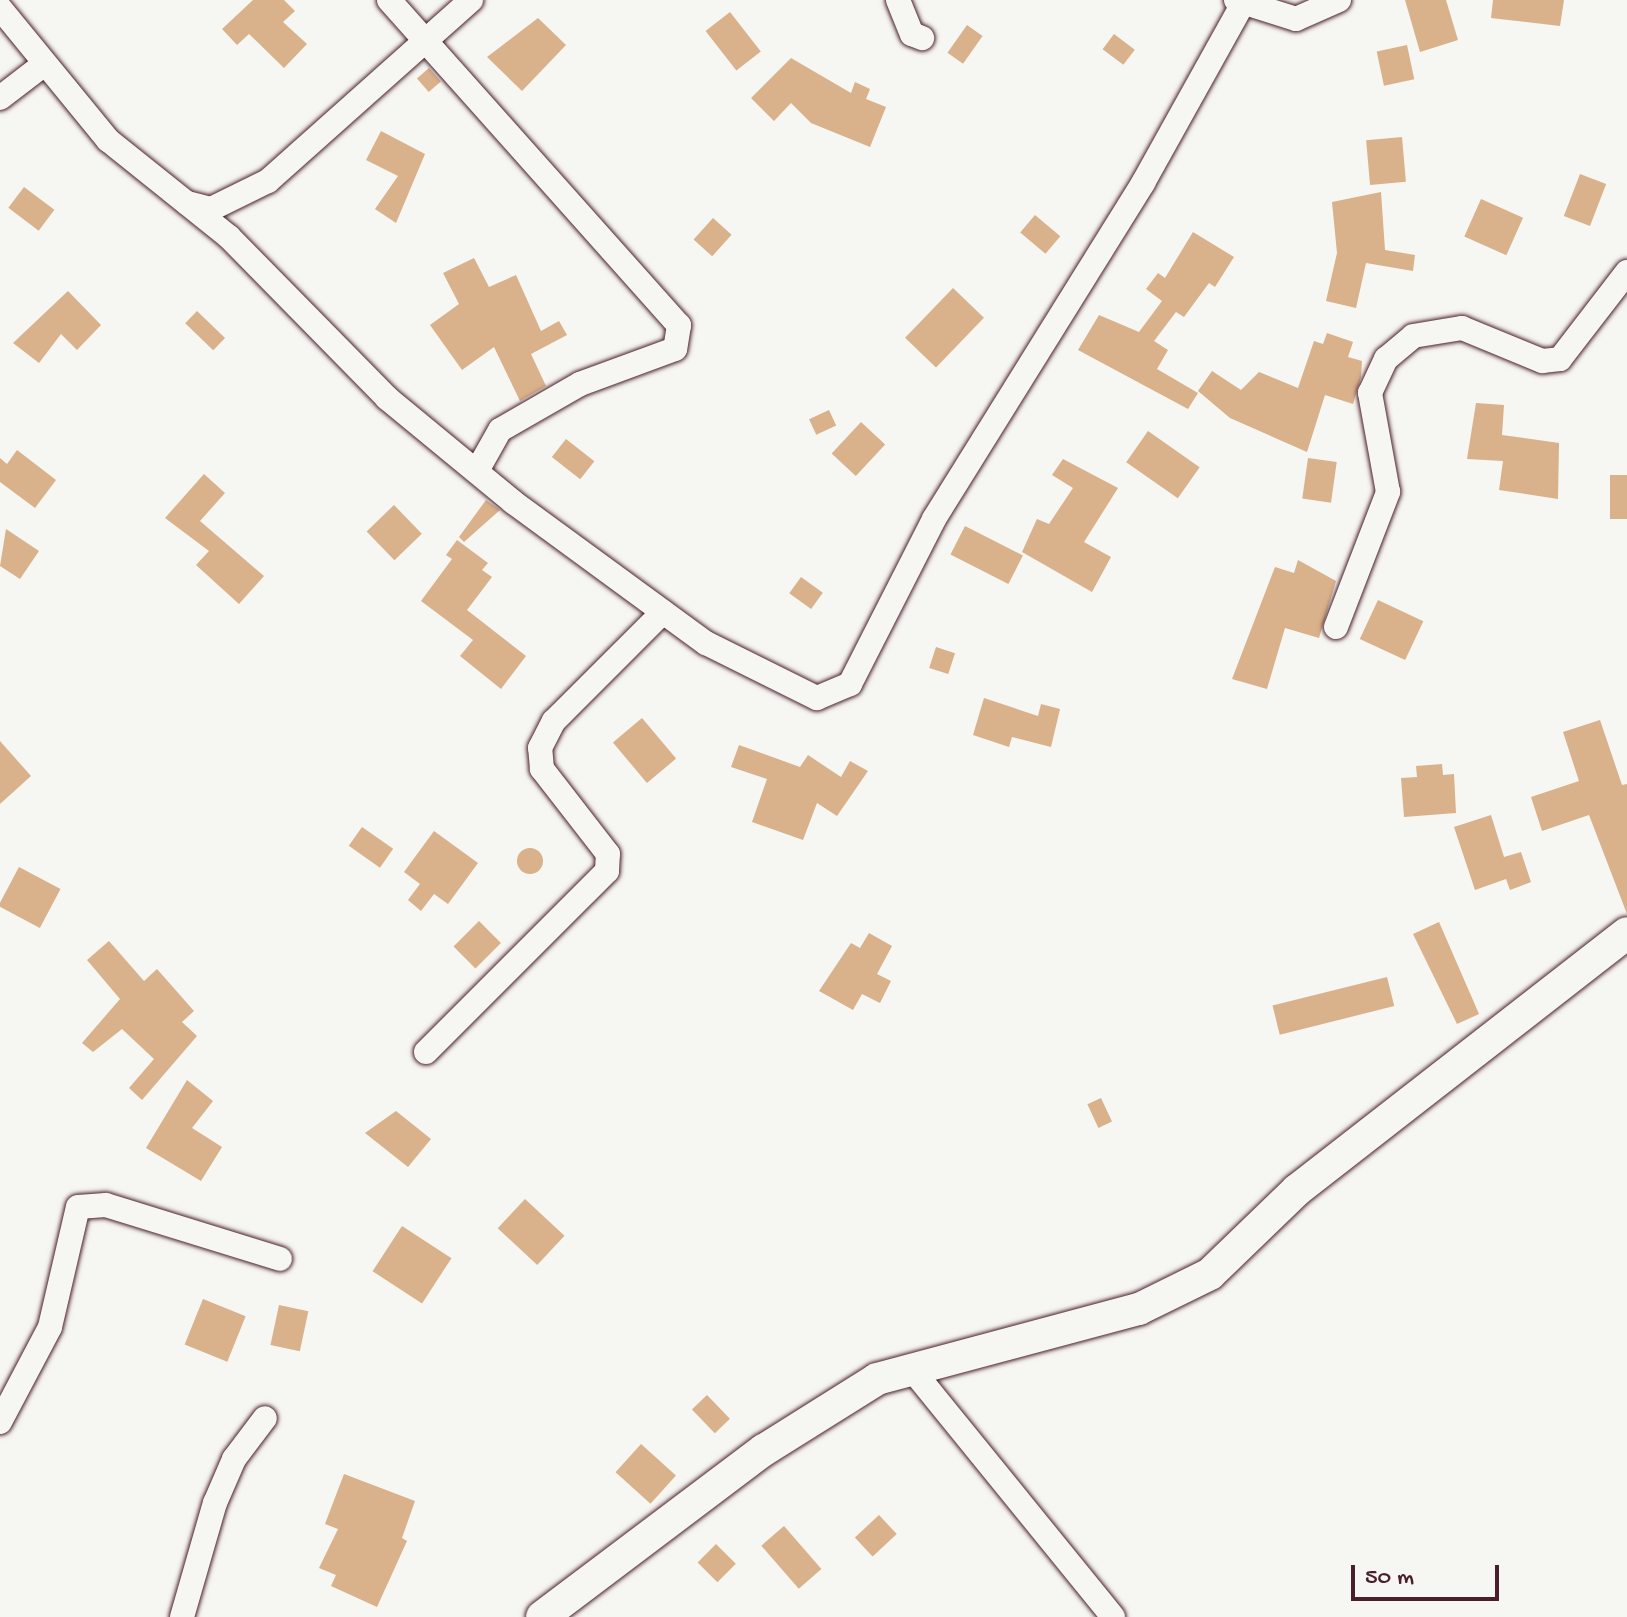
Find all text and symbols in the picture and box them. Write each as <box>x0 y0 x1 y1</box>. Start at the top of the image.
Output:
scale bar <box>1355 1549 1503 1599</box>
text: 50 m <box>1365 1564 1414 1593</box>

